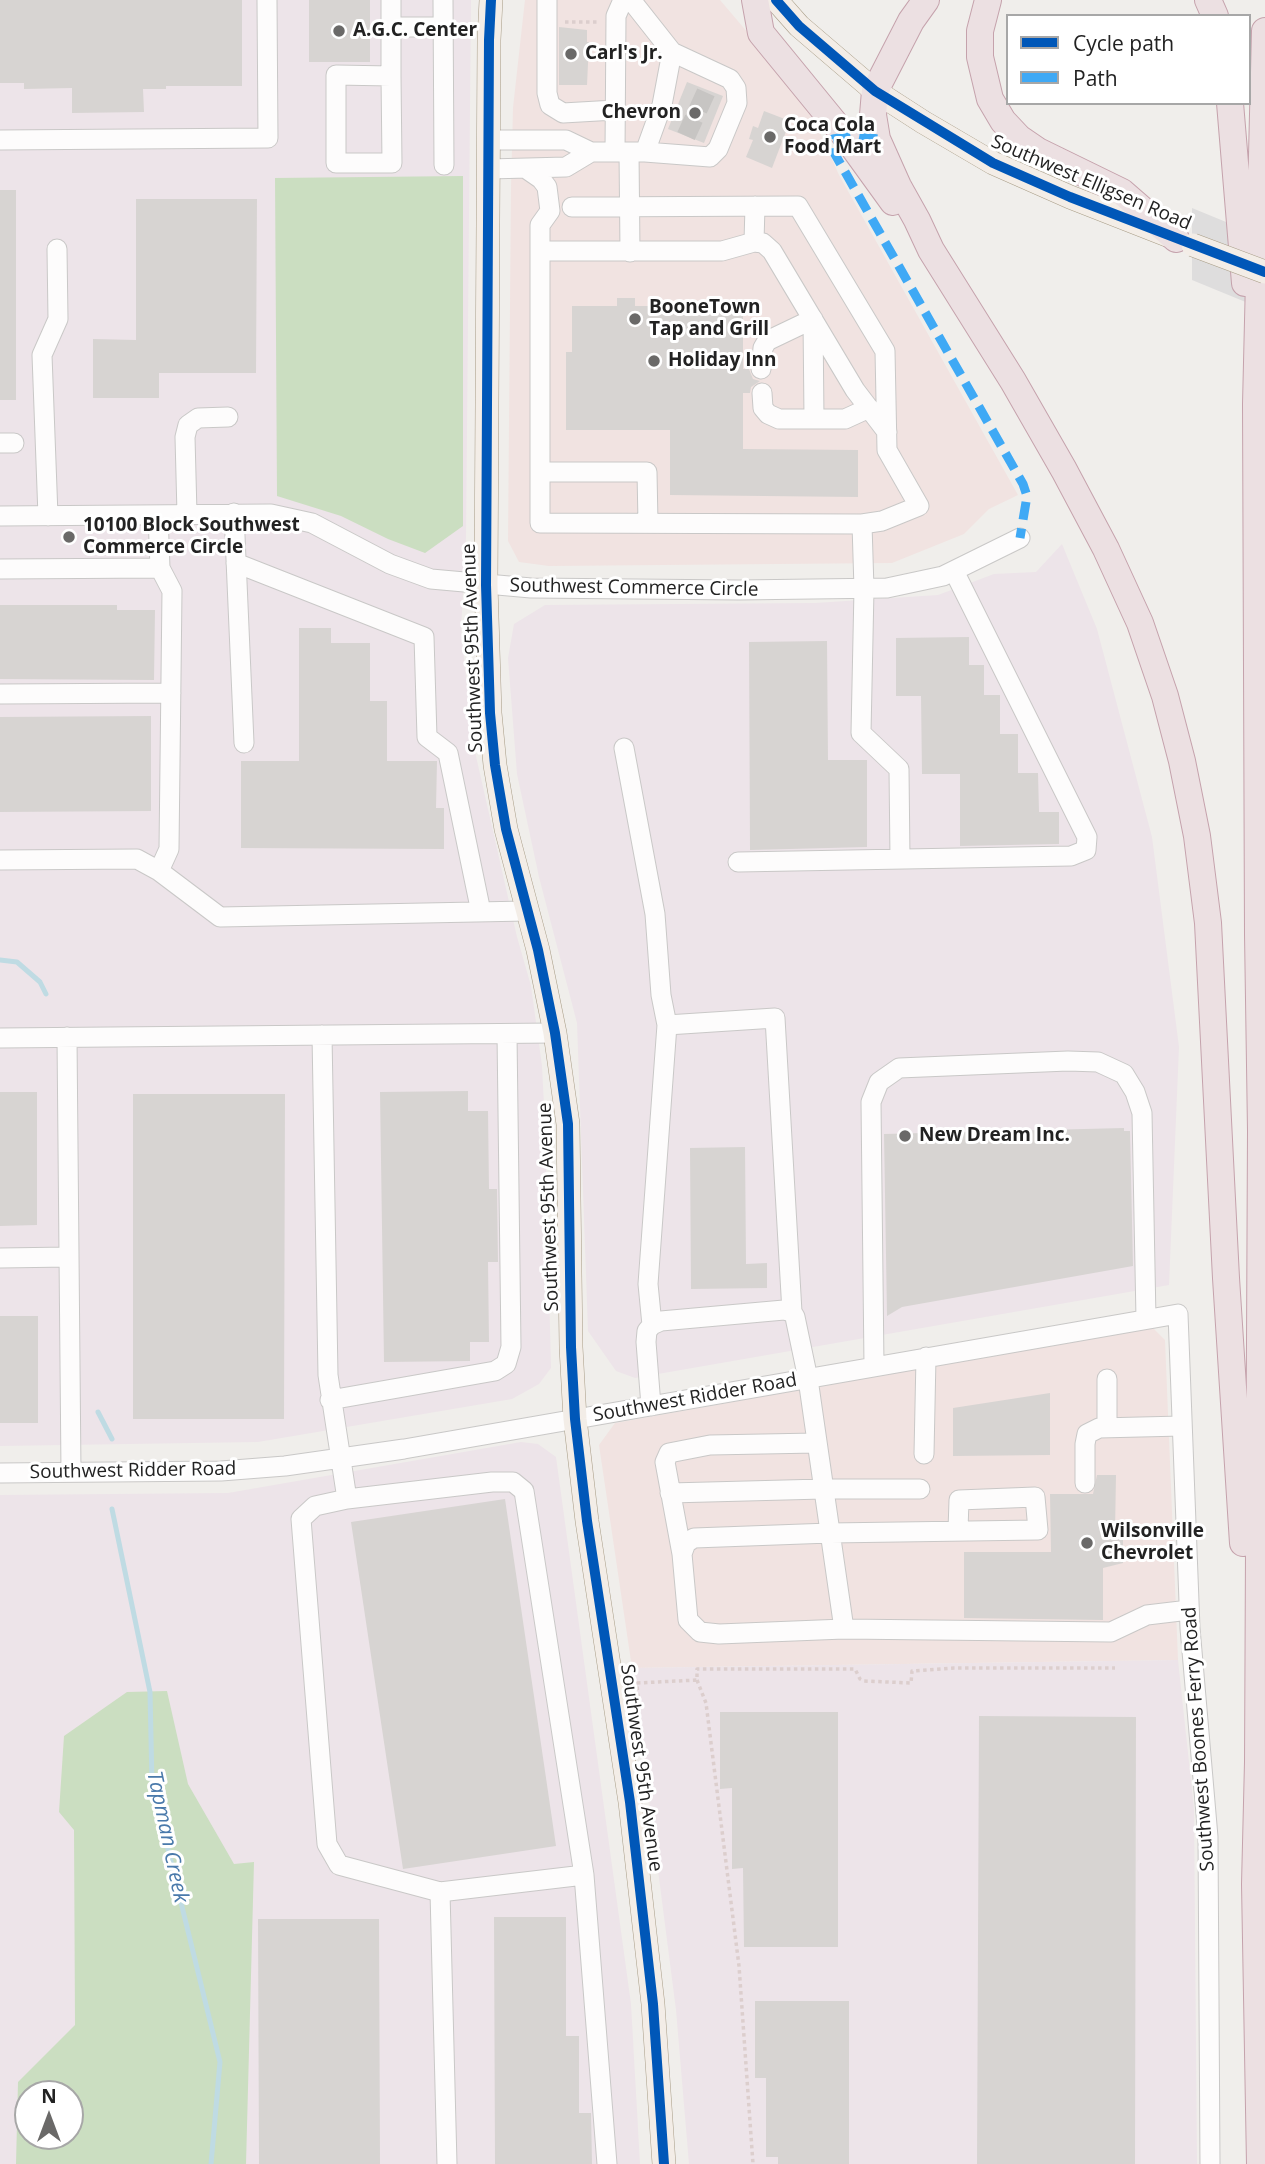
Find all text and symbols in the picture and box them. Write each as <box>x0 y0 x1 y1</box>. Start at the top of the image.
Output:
legend <box>1006 14 1251 105</box>
place label: A.G.C. Center <box>353 20 477 42</box>
marker: A.G.C. Center <box>331 23 347 39</box>
text: Cycle path <box>1073 29 1174 57</box>
place label: Carl's Jr. <box>585 43 663 65</box>
marker: Carl's Jr. <box>563 46 579 62</box>
text: Path <box>1073 64 1118 92</box>
place label: Chevron <box>601 102 681 124</box>
marker: Chevron <box>687 105 703 121</box>
place label: Coca Cola Food Mart <box>784 115 881 159</box>
marker: Coca Cola Food Mart <box>762 129 778 145</box>
street label: Southwest Elligsen Road <box>988 131 1194 235</box>
place label: BooneTown Tap and Grill <box>649 297 769 341</box>
marker: BooneTown Tap and Grill <box>627 311 643 327</box>
place label: Holiday Inn <box>668 350 776 372</box>
marker: Holiday Inn <box>646 353 662 369</box>
place label: 10100 Block Southwest Commerce Circle <box>83 515 300 559</box>
marker: 10100 Block Southwest Commerce Circle <box>61 529 77 545</box>
street label: Southwest 95th Avenue <box>458 543 488 753</box>
street label: Southwest Commerce Circle <box>509 574 759 602</box>
street label: Southwest 95th Avenue <box>534 1102 564 1312</box>
place label: New Dream Inc. <box>919 1125 1070 1147</box>
marker: New Dream Inc. <box>897 1128 913 1144</box>
street label: Southwest Ridder Road <box>591 1369 799 1427</box>
street label: Southwest Ridder Road <box>30 1458 236 1484</box>
place label: Wilsonville Chevrolet <box>1101 1521 1204 1565</box>
marker: Wilsonville Chevrolet <box>1079 1535 1095 1551</box>
street label: Southwest Boones Ferry Road <box>1178 1606 1220 1872</box>
street label: Southwest 95th Avenue <box>615 1663 667 1873</box>
water label: Tapman Creek <box>141 1769 193 1905</box>
north arrow <box>14 2080 84 2150</box>
text: N <box>41 2083 57 2109</box>

